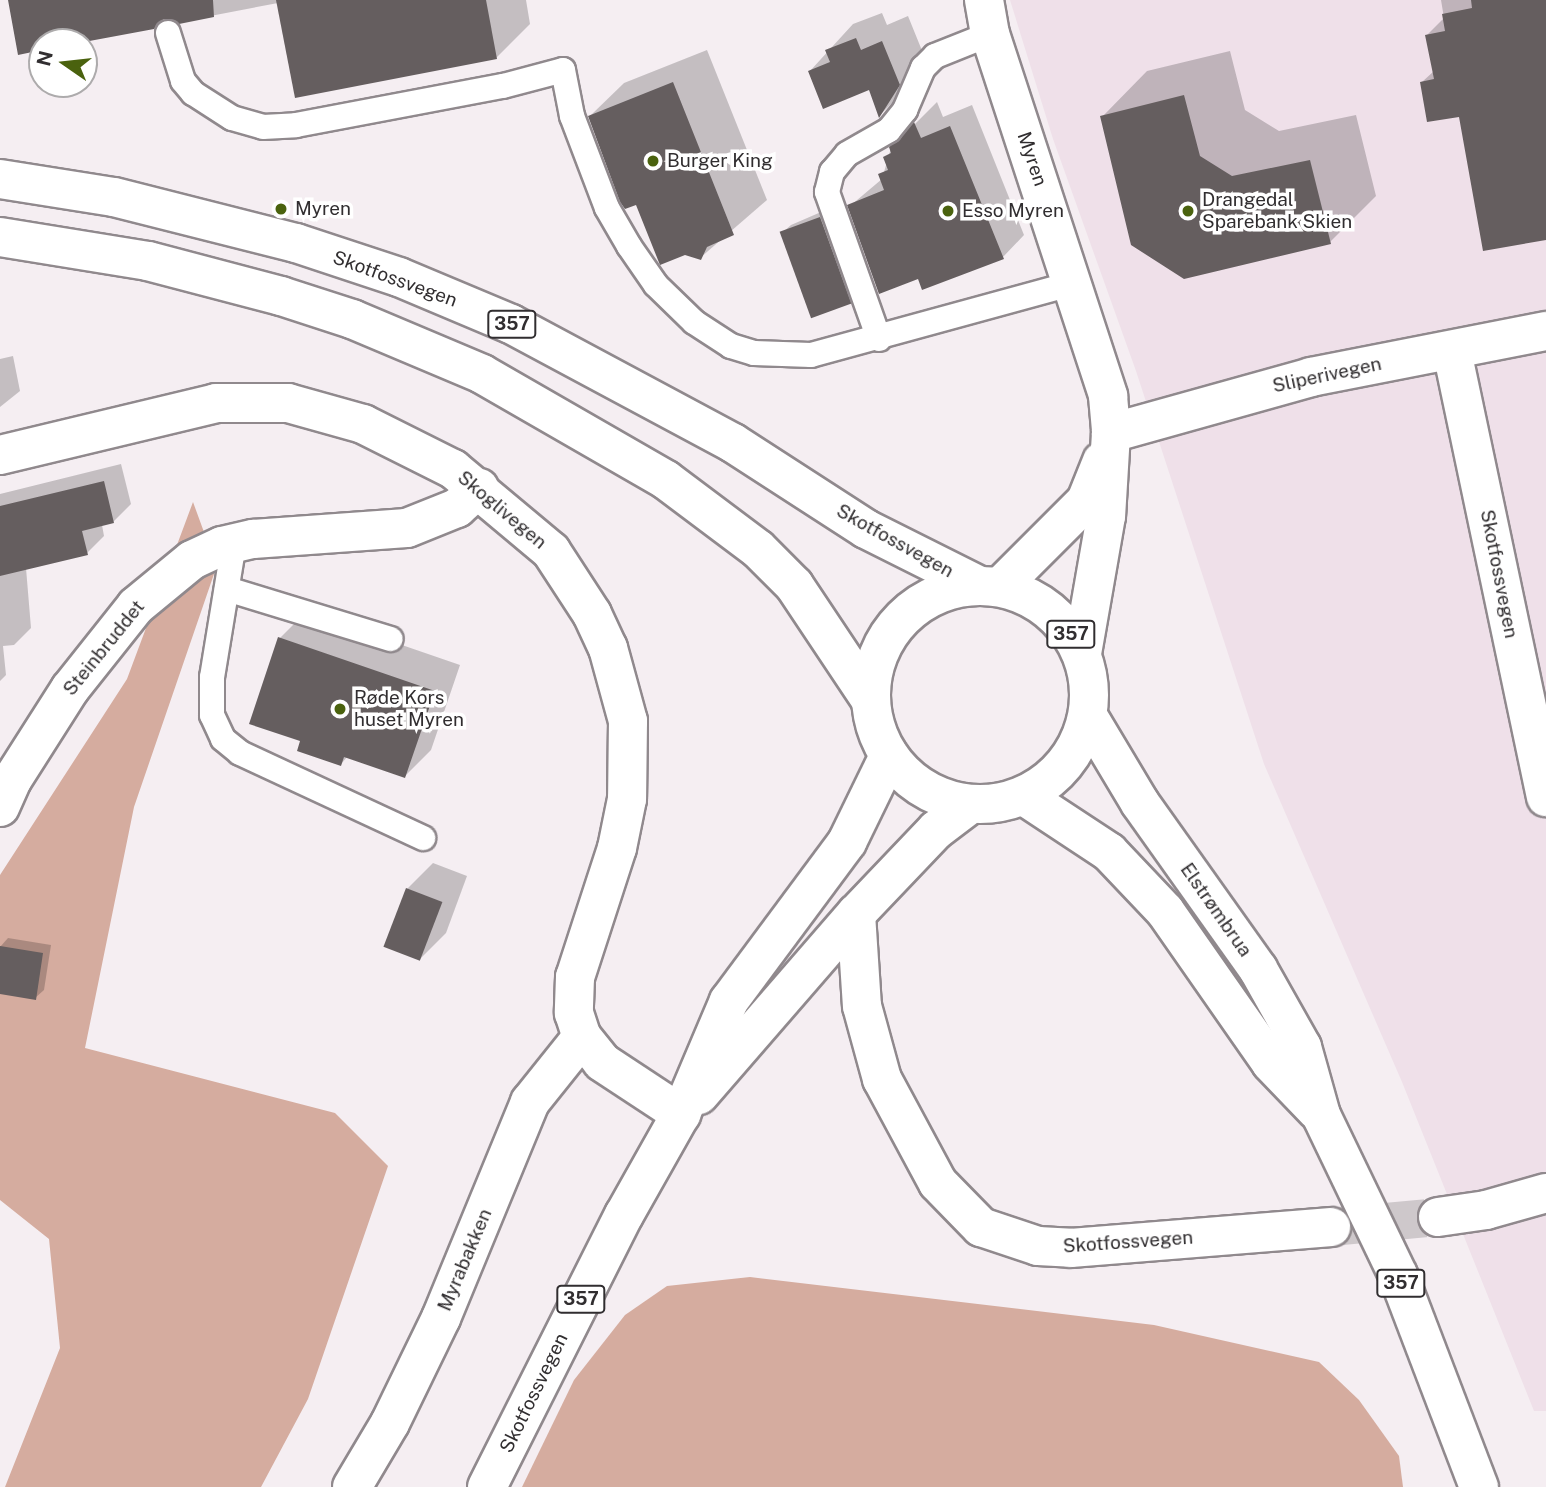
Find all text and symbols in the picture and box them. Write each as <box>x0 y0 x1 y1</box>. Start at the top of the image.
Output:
north arrow <box>28 28 98 98</box>
text: N <box>32 49 57 68</box>
street label: Myren <box>1012 129 1052 189</box>
place label: Burger King <box>667 150 773 172</box>
marker: Burger King <box>645 153 661 169</box>
place label: Drangedal Sparebank Skien <box>1202 189 1352 233</box>
place label: Myren <box>295 198 351 220</box>
place label: Esso Myren <box>962 200 1064 222</box>
marker: Myren <box>273 201 289 217</box>
marker: Esso Myren <box>940 203 956 219</box>
marker: Drangedal Sparebank Skien <box>1180 203 1196 219</box>
street label: Skotfossvegen <box>330 246 460 312</box>
road number: 357 <box>486 310 538 338</box>
street label: Sliperivegen <box>1270 352 1384 398</box>
street label: Skoglivegen <box>453 466 551 554</box>
street label: Skotfossvegen <box>832 499 958 583</box>
street label: Skotfossvegen <box>1475 508 1523 640</box>
street label: Steinbruddet <box>59 596 149 700</box>
road number: 357 <box>1045 620 1097 648</box>
place label: Røde Kors huset Myren <box>354 687 464 731</box>
marker: Røde Kors huset Myren <box>332 701 348 717</box>
street label: Elstrømbrua <box>1175 859 1257 961</box>
street label: Myrabakken <box>433 1205 497 1315</box>
street label: Skotfossvegen <box>1062 1226 1194 1258</box>
road number: 357 <box>1375 1268 1427 1298</box>
road number: 357 <box>555 1284 607 1314</box>
street label: Skotfossvegen <box>495 1329 573 1457</box>

